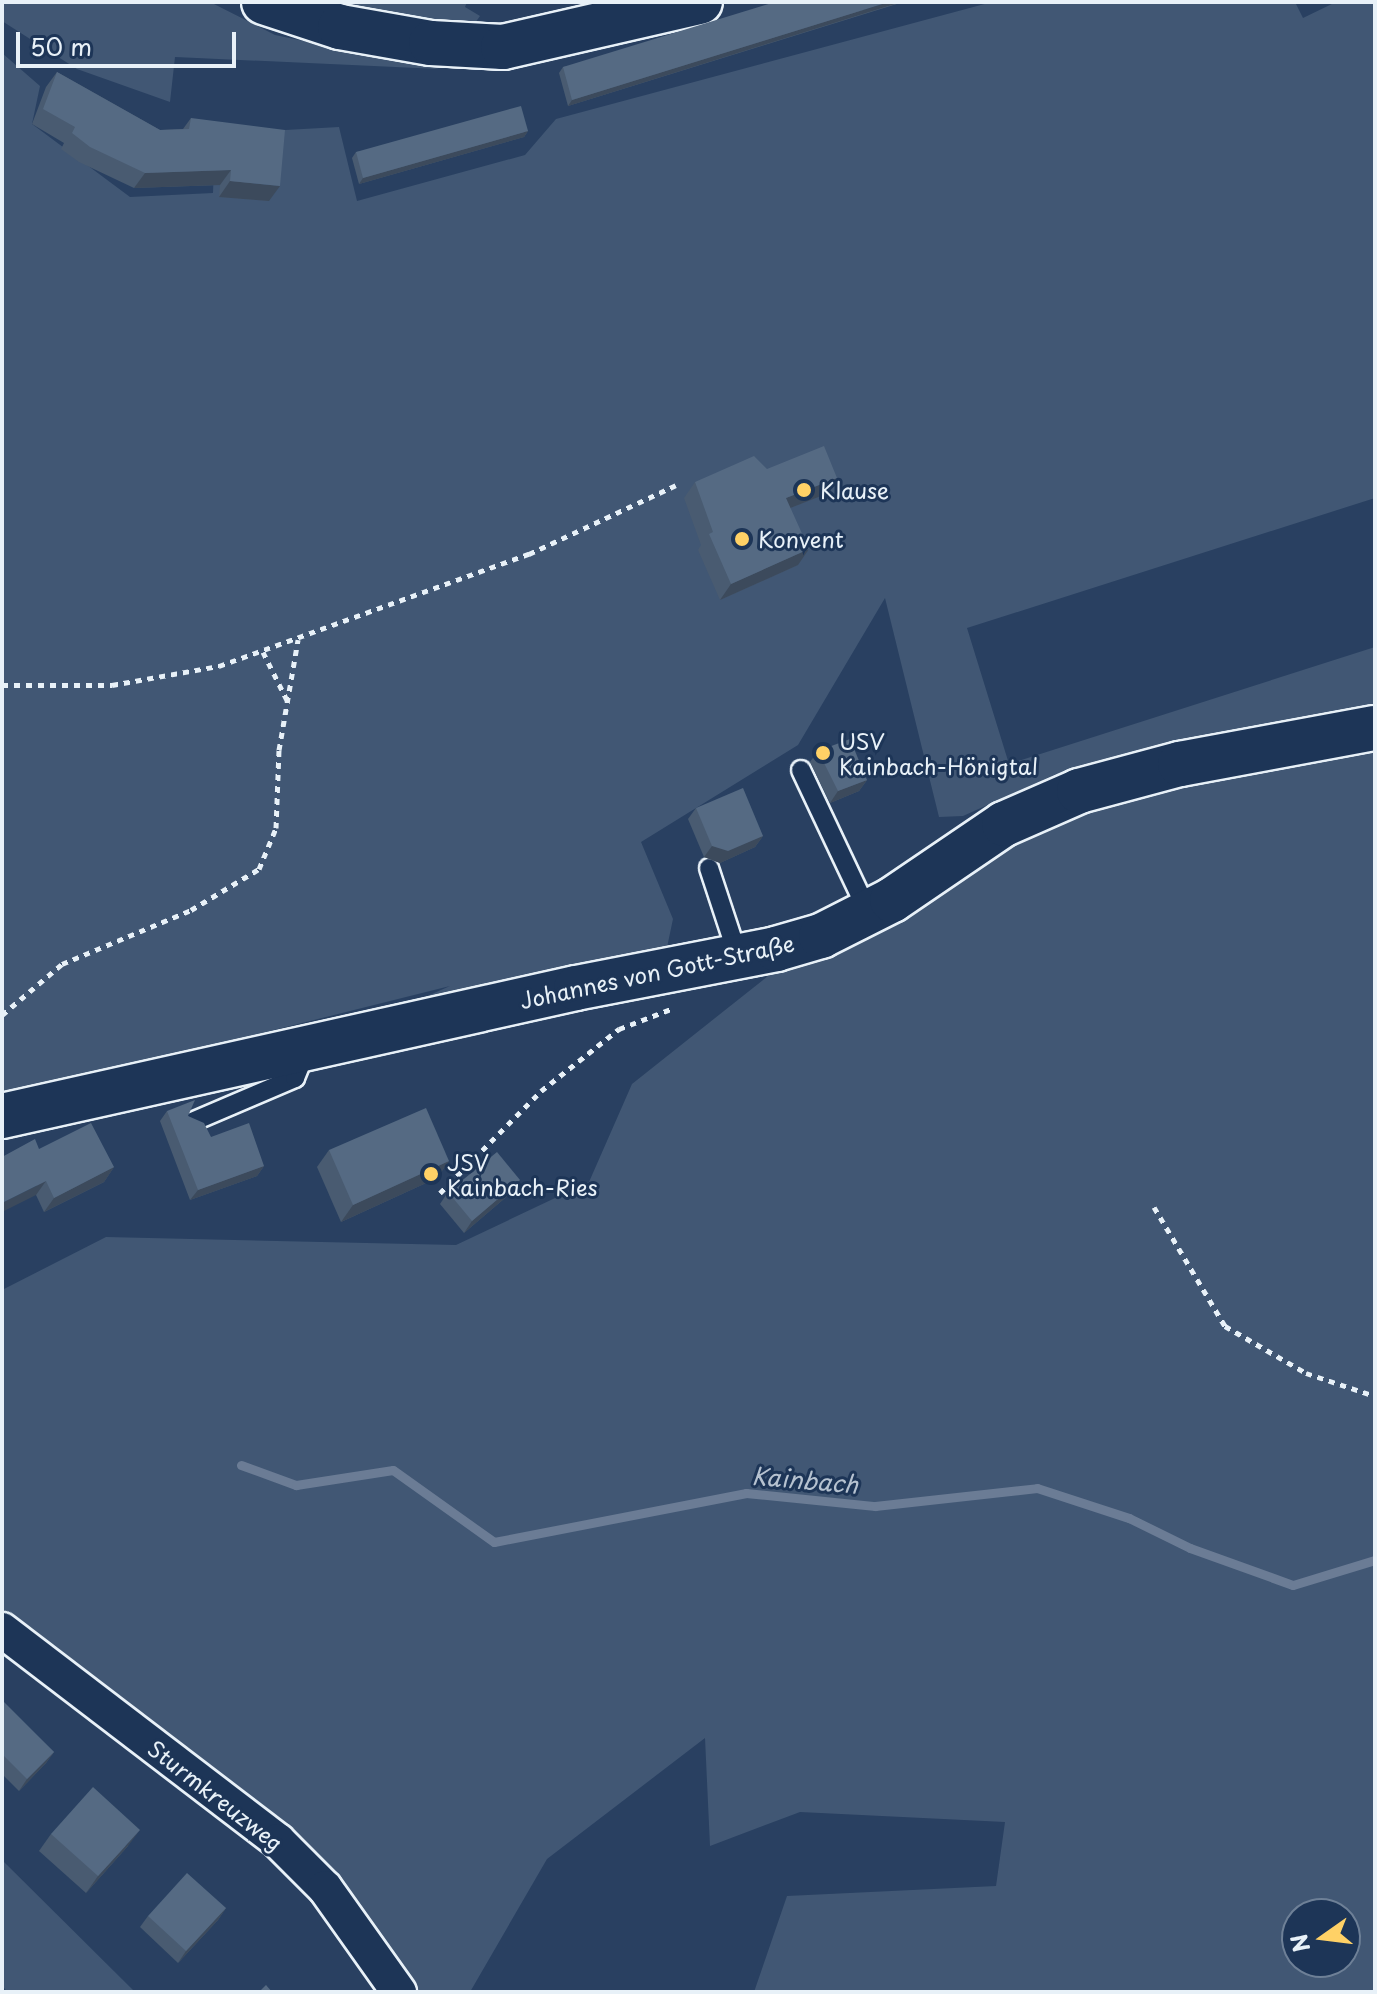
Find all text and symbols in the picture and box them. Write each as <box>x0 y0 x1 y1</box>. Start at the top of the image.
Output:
scale bar <box>20 16 240 66</box>
text: 50 m <box>30 28 92 64</box>
place label: Klause <box>820 477 889 503</box>
marker: Klause <box>795 481 813 499</box>
place label: Konvent <box>758 526 844 552</box>
marker: Konvent <box>733 530 751 548</box>
place label: USV Kainbach-Hönigtal <box>839 727 1038 778</box>
marker: USV Kainbach-Hönigtal <box>814 744 832 762</box>
street label: Johannes von Gott-Straße <box>517 929 797 1013</box>
place label: JSV Kainbach-Ries <box>447 1148 597 1200</box>
marker: JSV Kainbach-Ries <box>422 1165 440 1183</box>
water label: Kainbach <box>751 1461 859 1499</box>
street label: Sturmkreuzweg <box>143 1734 289 1856</box>
north arrow <box>1281 1898 1361 1978</box>
text: N <box>1281 1931 1317 1956</box>

